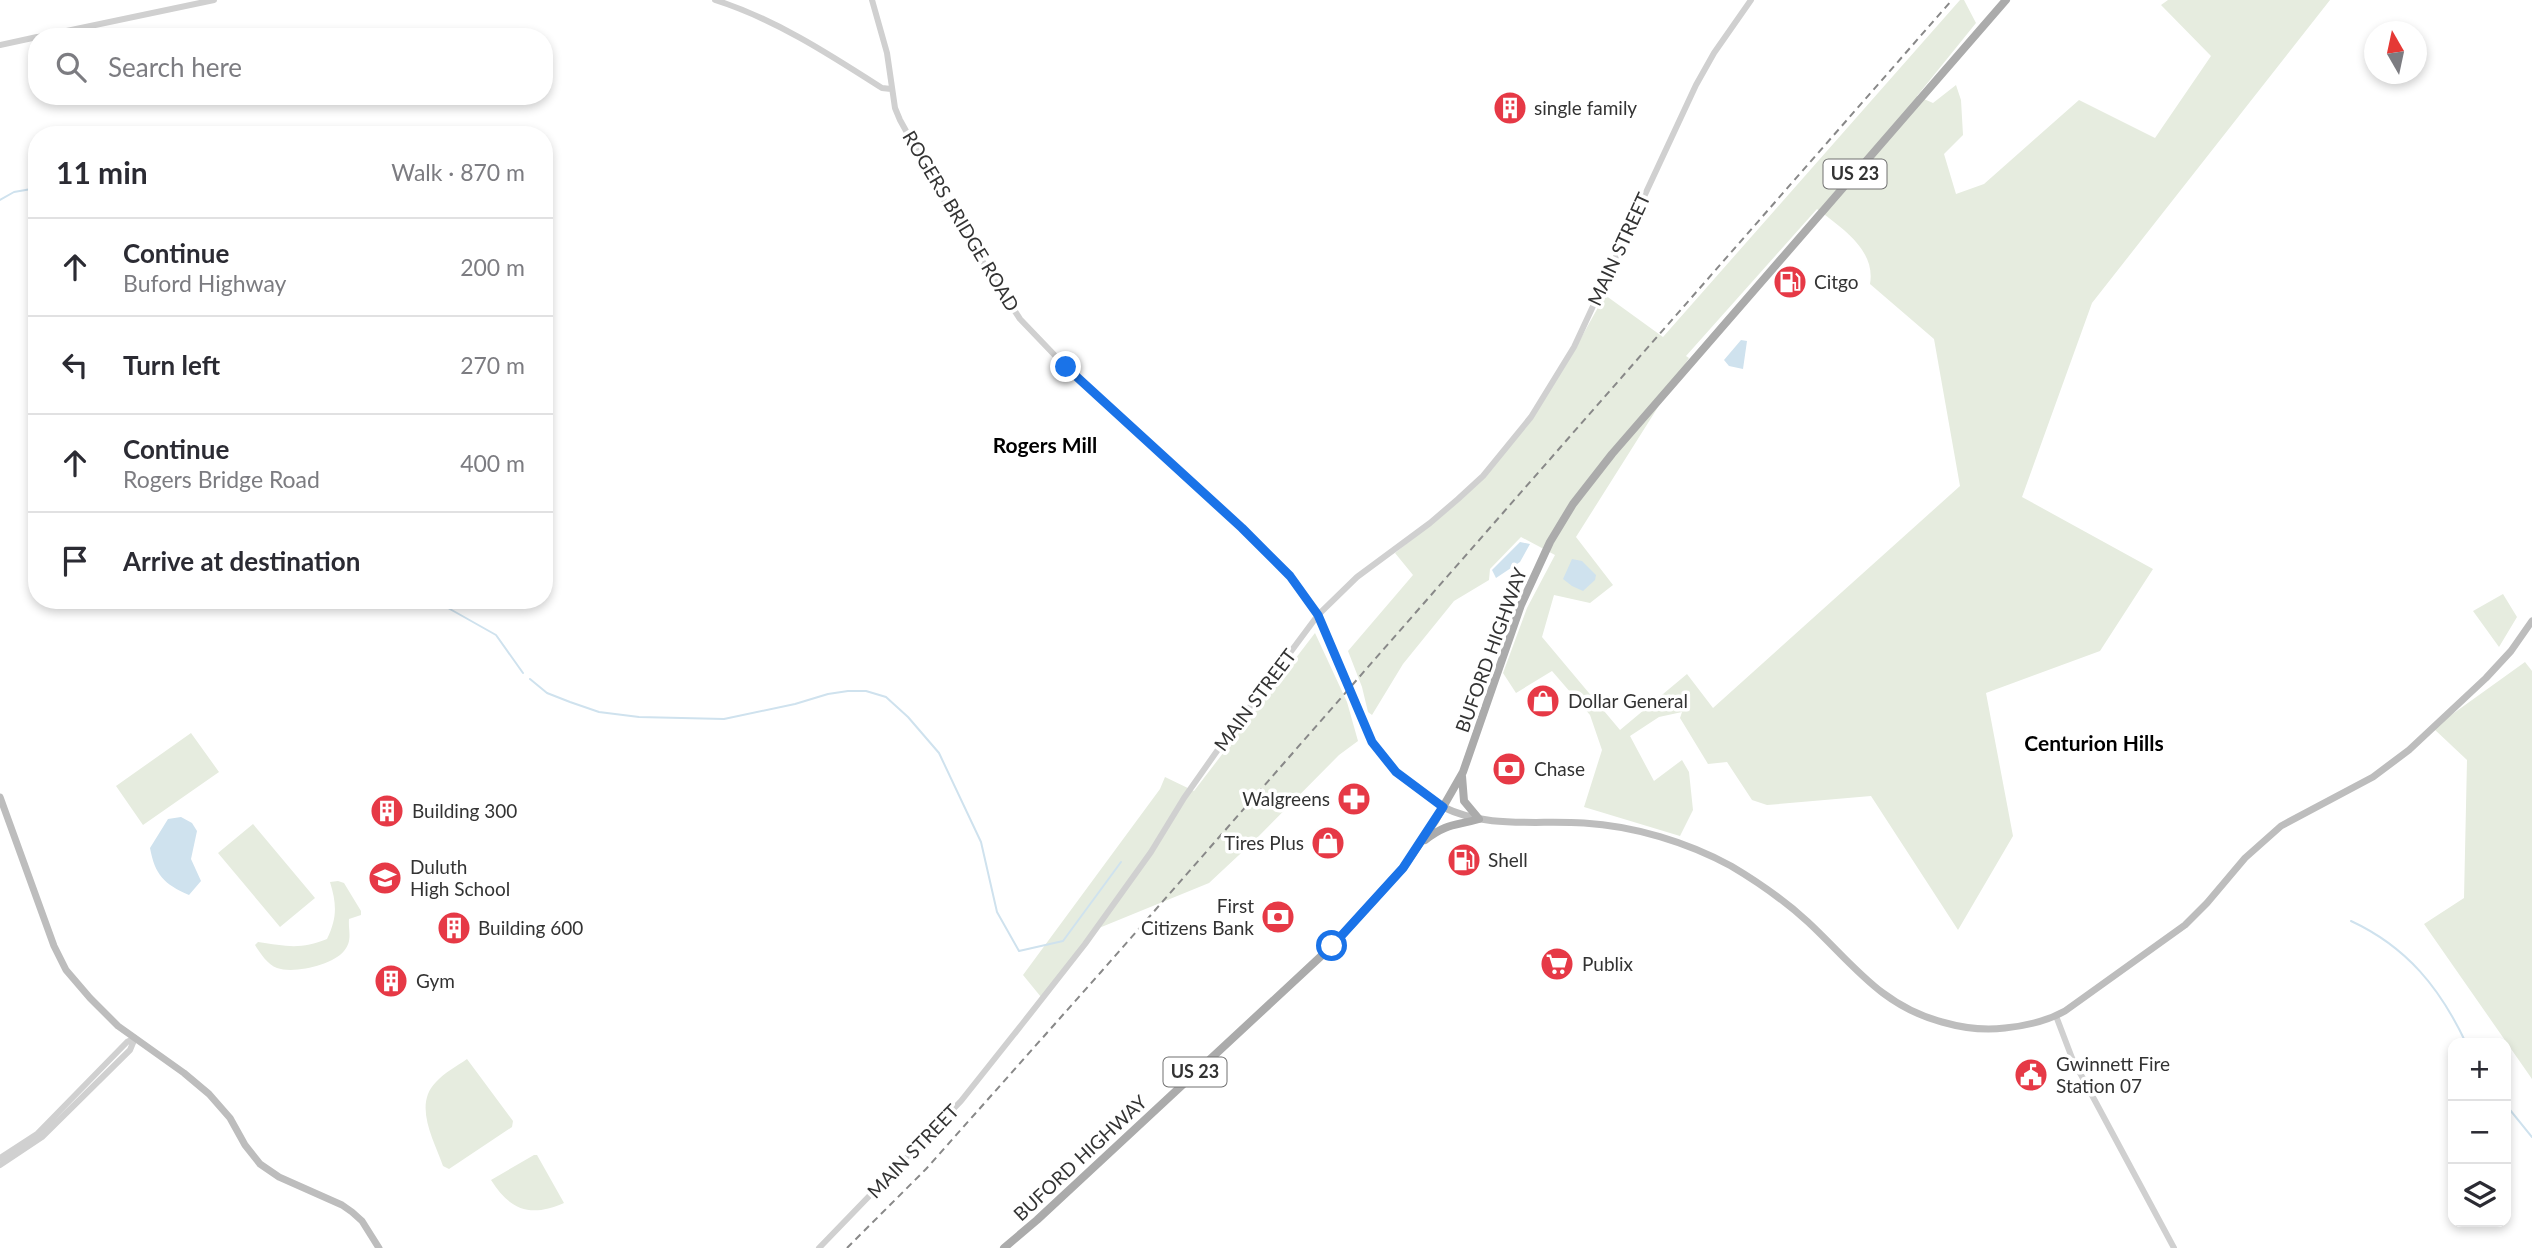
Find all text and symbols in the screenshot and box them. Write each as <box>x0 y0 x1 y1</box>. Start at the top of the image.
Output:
north arrow <box>2364 21 2427 84</box>
search box <box>28 28 553 105</box>
icon: search <box>52 48 90 86</box>
text: Search here <box>108 51 242 83</box>
building icon: single family <box>1491 89 1529 127</box>
place label: single family <box>1534 96 1637 119</box>
street label: ROGERS BRIDGE ROAD <box>898 126 1024 315</box>
text: 11 min <box>56 154 148 190</box>
text: Walk · 870 m <box>391 158 525 186</box>
road number: US 23 <box>1824 160 1886 188</box>
street label: MAIN STREET <box>1582 189 1655 309</box>
text: Continue <box>123 237 229 269</box>
icon: ahead <box>56 248 94 286</box>
text: 200 m <box>460 253 525 281</box>
fuel station icon: Citgo <box>1771 263 1809 301</box>
text: Buford Highway <box>123 269 286 297</box>
place label: Citgo <box>1814 270 1859 293</box>
icon: left <box>56 346 94 384</box>
text: Turn left <box>123 349 220 381</box>
text: 270 m <box>460 351 525 379</box>
route end <box>1050 351 1081 382</box>
district label: Rogers Mill <box>993 432 1097 457</box>
text: Continue <box>123 433 229 465</box>
icon: ahead <box>56 444 94 482</box>
text: 400 m <box>460 449 525 477</box>
text: Rogers Bridge Road <box>123 465 320 493</box>
icon: arrive <box>56 542 94 580</box>
text: Arrive at destination <box>123 545 360 577</box>
street label: BUFORD HIGHWAY <box>1450 564 1531 735</box>
street label: MAIN STREET <box>1209 644 1300 755</box>
shop icon: Dollar General <box>1524 682 1562 720</box>
place label: Dollar General <box>1568 689 1688 712</box>
district label: Centurion Hills <box>2024 730 2164 755</box>
bank icon: Chase <box>1490 750 1528 788</box>
place label: Chase <box>1534 757 1585 780</box>
pharmacy icon: Walgreens <box>1335 780 1373 818</box>
place label: Walgreens <box>1242 787 1330 810</box>
building icon: Building 300 <box>368 792 406 830</box>
place label: Building 300 <box>412 799 517 822</box>
shop icon: Tires Plus <box>1309 824 1347 862</box>
place label: Tires Plus <box>1224 831 1304 854</box>
fuel station icon: Shell <box>1445 841 1483 879</box>
place label: Shell <box>1488 848 1528 871</box>
place label: Duluth High School <box>410 855 510 900</box>
school or university icon: Duluth High School <box>366 859 404 897</box>
place label: First Citizens Bank <box>1141 894 1254 939</box>
bank icon: First Citizens Bank <box>1259 898 1297 936</box>
building icon: Building 600 <box>435 909 473 947</box>
place label: Building 600 <box>478 916 583 939</box>
route start <box>1316 930 1347 961</box>
supermarket icon: Publix <box>1538 945 1576 983</box>
place label: Publix <box>1582 952 1634 975</box>
building icon: Gym <box>372 962 410 1000</box>
place label: Gym <box>416 969 455 992</box>
map controls <box>2448 1038 2511 1227</box>
button: + <box>2448 1038 2511 1101</box>
place label: Gwinnett Fire Station 07 <box>2056 1052 2170 1097</box>
public building icon: Gwinnett Fire Station 07 <box>2012 1056 2050 1094</box>
road number: US 23 <box>1164 1058 1226 1086</box>
street label: BUFORD HIGHWAY <box>1008 1090 1151 1225</box>
street label: MAIN STREET <box>862 1099 963 1202</box>
button: − <box>2448 1101 2511 1164</box>
button: layers <box>2448 1164 2511 1227</box>

